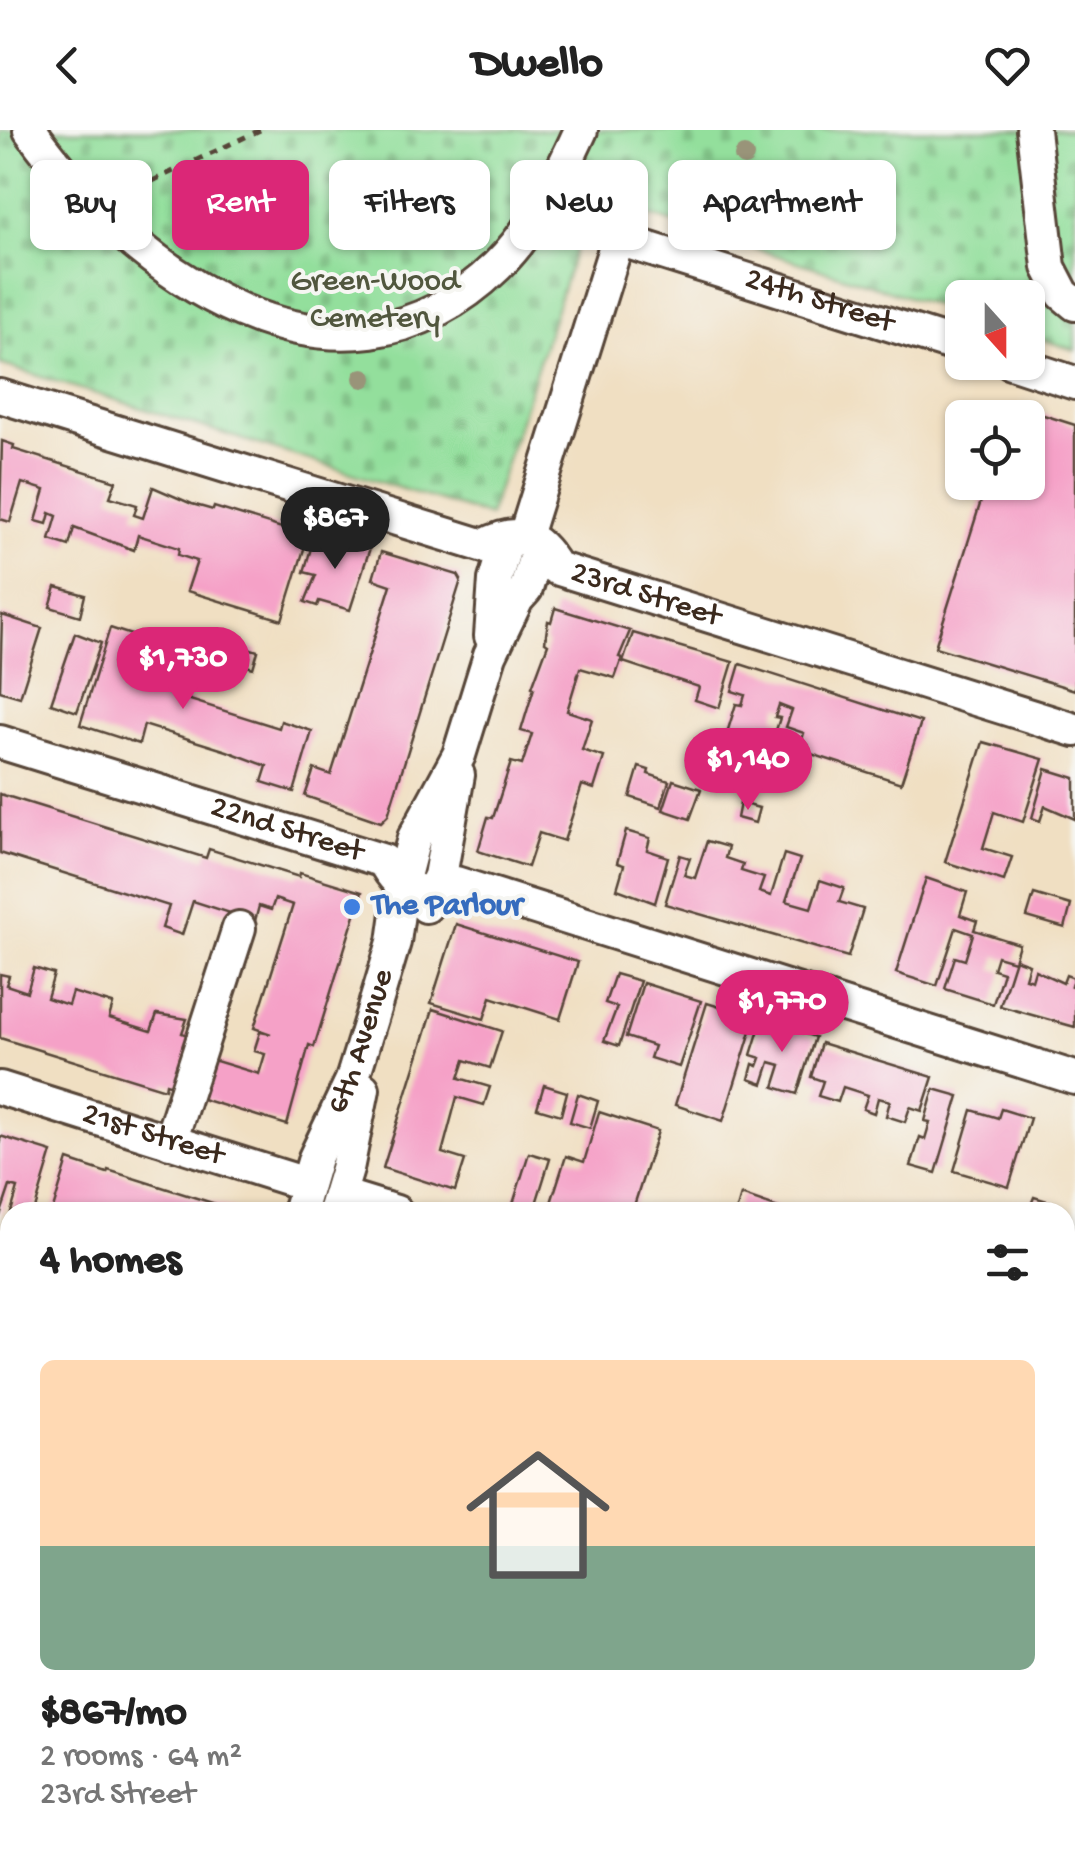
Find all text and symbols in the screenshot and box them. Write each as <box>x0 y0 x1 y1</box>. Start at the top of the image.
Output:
icon: back <box>40 38 95 93</box>
icon: heart <box>980 38 1035 93</box>
text: Dwello <box>472 39 603 92</box>
chip: Buy <box>30 160 152 250</box>
chip: Rent <box>172 160 309 250</box>
chip: Filters <box>329 160 490 250</box>
chip: New <box>510 160 648 250</box>
chip: Apartment <box>668 160 896 250</box>
street label: 24th Street <box>740 261 901 344</box>
park label: Green-Wood Cemetery <box>291 264 462 339</box>
north arrow <box>945 280 1045 380</box>
map controls <box>945 280 1045 500</box>
button: locate <box>945 400 1045 500</box>
pin: $867 <box>276 487 394 572</box>
text: $867 <box>303 500 367 538</box>
street label: 23rd Street <box>566 555 728 638</box>
pin: $1,730 <box>102 627 264 712</box>
text: $1,730 <box>139 640 227 678</box>
pin: $1,140 <box>667 728 829 813</box>
text: $1,140 <box>706 741 790 779</box>
street label: 22nd Street <box>205 789 371 873</box>
place label: The Parlour <box>369 888 526 926</box>
marker: The Parlour <box>341 896 363 918</box>
street label: 6th Avenue <box>319 965 404 1120</box>
pin: $1,770 <box>701 970 863 1055</box>
text: $1,770 <box>738 983 826 1021</box>
street label: 21st Street <box>77 1096 231 1177</box>
icon: filters <box>980 1235 1035 1290</box>
text: 4 homes <box>40 1238 181 1287</box>
icon: home <box>448 1425 628 1605</box>
text: $867/mo <box>40 1690 187 1739</box>
text: 2 rooms · 64 m² <box>40 1739 242 1777</box>
text: 23rd Street <box>40 1777 195 1815</box>

